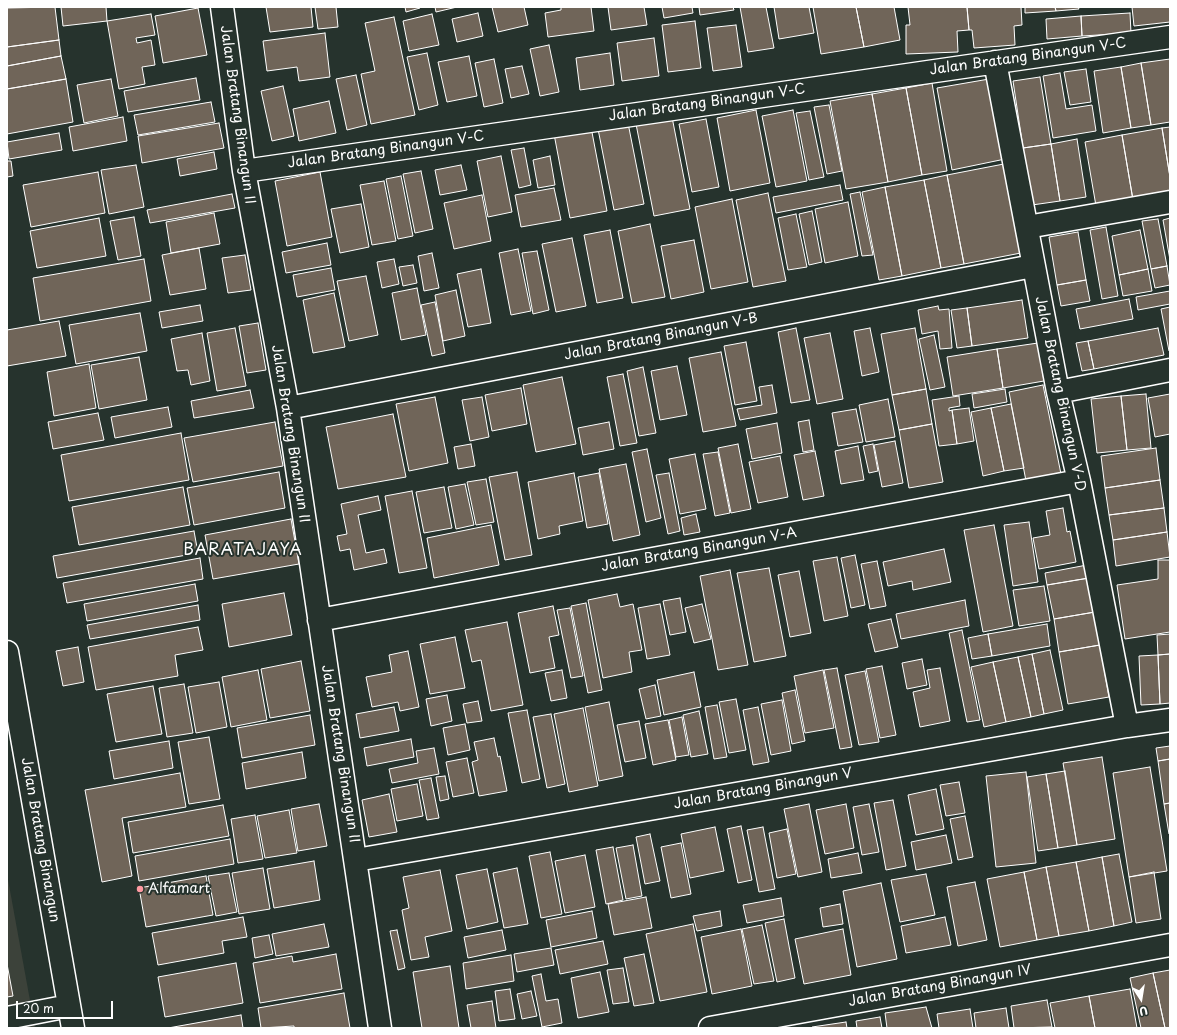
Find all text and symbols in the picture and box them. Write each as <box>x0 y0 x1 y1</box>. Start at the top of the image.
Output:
street label: Jalan Bratang Binangun II <box>216 25 258 205</box>
street label: Jalan Bratang Binangun V-C <box>929 35 1127 79</box>
street label: Jalan Bratang Binangun V-C <box>608 81 806 125</box>
street label: Jalan Bratang Binangun V-C <box>287 128 485 172</box>
street label: Jalan Bratang Binangun V-D <box>1031 295 1089 493</box>
street label: Jalan Bratang Binangun V-B <box>563 310 759 364</box>
street label: Jalan Bratang Binangun II <box>268 344 312 524</box>
street label: Jalan Bratang Binangun V-A <box>600 525 798 575</box>
district label: BARATAJAYA <box>184 541 302 561</box>
street label: Jalan Bratang Binangun II <box>318 664 362 844</box>
street label: Jalan Bratang Binangun <box>17 756 63 924</box>
street label: Jalan Bratang Binangun V <box>672 765 854 813</box>
place label: Alfamart <box>148 881 210 897</box>
marker: Alfamart <box>135 884 145 894</box>
street label: Jalan Bratang Binangun IV <box>847 962 1033 1010</box>
north arrow <box>1121 979 1161 1019</box>
scale bar <box>18 993 115 1019</box>
text: 20 m <box>23 999 54 1017</box>
text: U <box>1138 1002 1149 1020</box>

